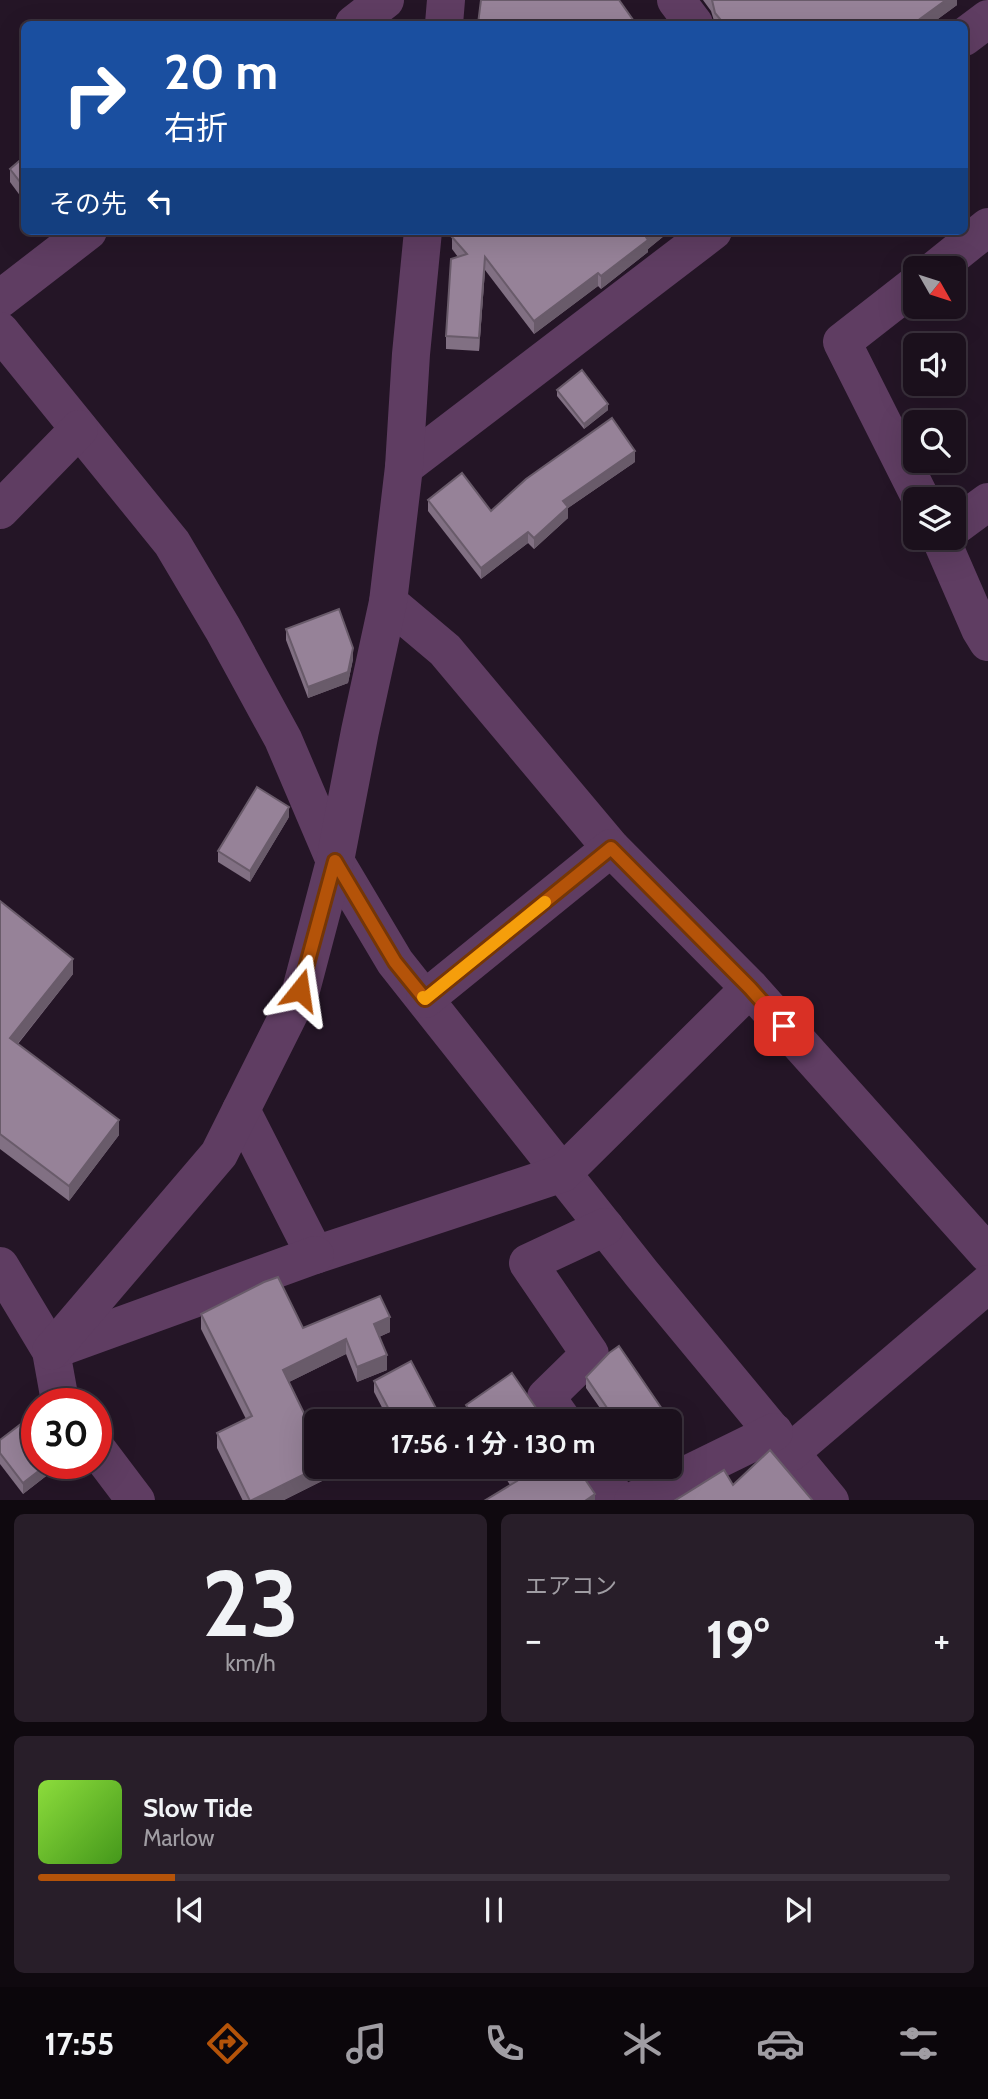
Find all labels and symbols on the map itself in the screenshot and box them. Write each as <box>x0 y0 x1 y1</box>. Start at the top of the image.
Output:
north arrow <box>903 256 966 318</box>
position arrow <box>263 953 337 1027</box>
pin <box>754 996 814 1056</box>
speed limit sign: 30 <box>21 1388 112 1479</box>

